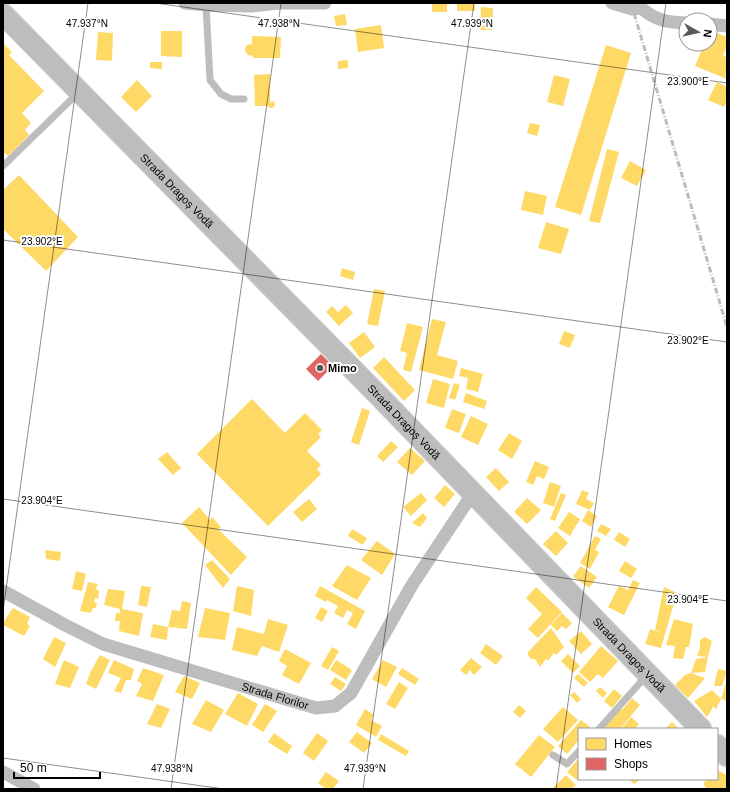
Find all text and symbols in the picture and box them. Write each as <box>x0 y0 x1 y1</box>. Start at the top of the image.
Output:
north arrow <box>678 12 718 52</box>
text: 47.937°N <box>66 18 108 29</box>
text: 47.938°N <box>258 18 300 29</box>
text: 47.939°N <box>451 18 493 29</box>
text: N <box>701 29 714 38</box>
text: 23.900°E <box>667 76 709 87</box>
street label: Strada Dragoș Vodă <box>138 151 217 231</box>
text: 23.902°E <box>21 236 63 247</box>
text: 23.902°E <box>667 335 709 346</box>
place label: Mimo <box>328 362 357 374</box>
marker: Mimo <box>315 363 325 373</box>
street label: Strada Dragoș Vodă <box>365 382 443 462</box>
text: 23.904°E <box>21 495 63 506</box>
text: 23.904°E <box>667 594 709 605</box>
street label: Strada Dragoș Vodă <box>590 615 669 695</box>
street label: Strada Florilor <box>240 680 310 712</box>
legend <box>578 728 718 780</box>
text: Homes <box>614 737 652 751</box>
scale bar <box>14 754 100 780</box>
text: Shops <box>614 757 648 771</box>
text: 50 m <box>20 761 47 775</box>
text: 47.938°N <box>151 763 193 774</box>
text: 47.939°N <box>344 763 386 774</box>

